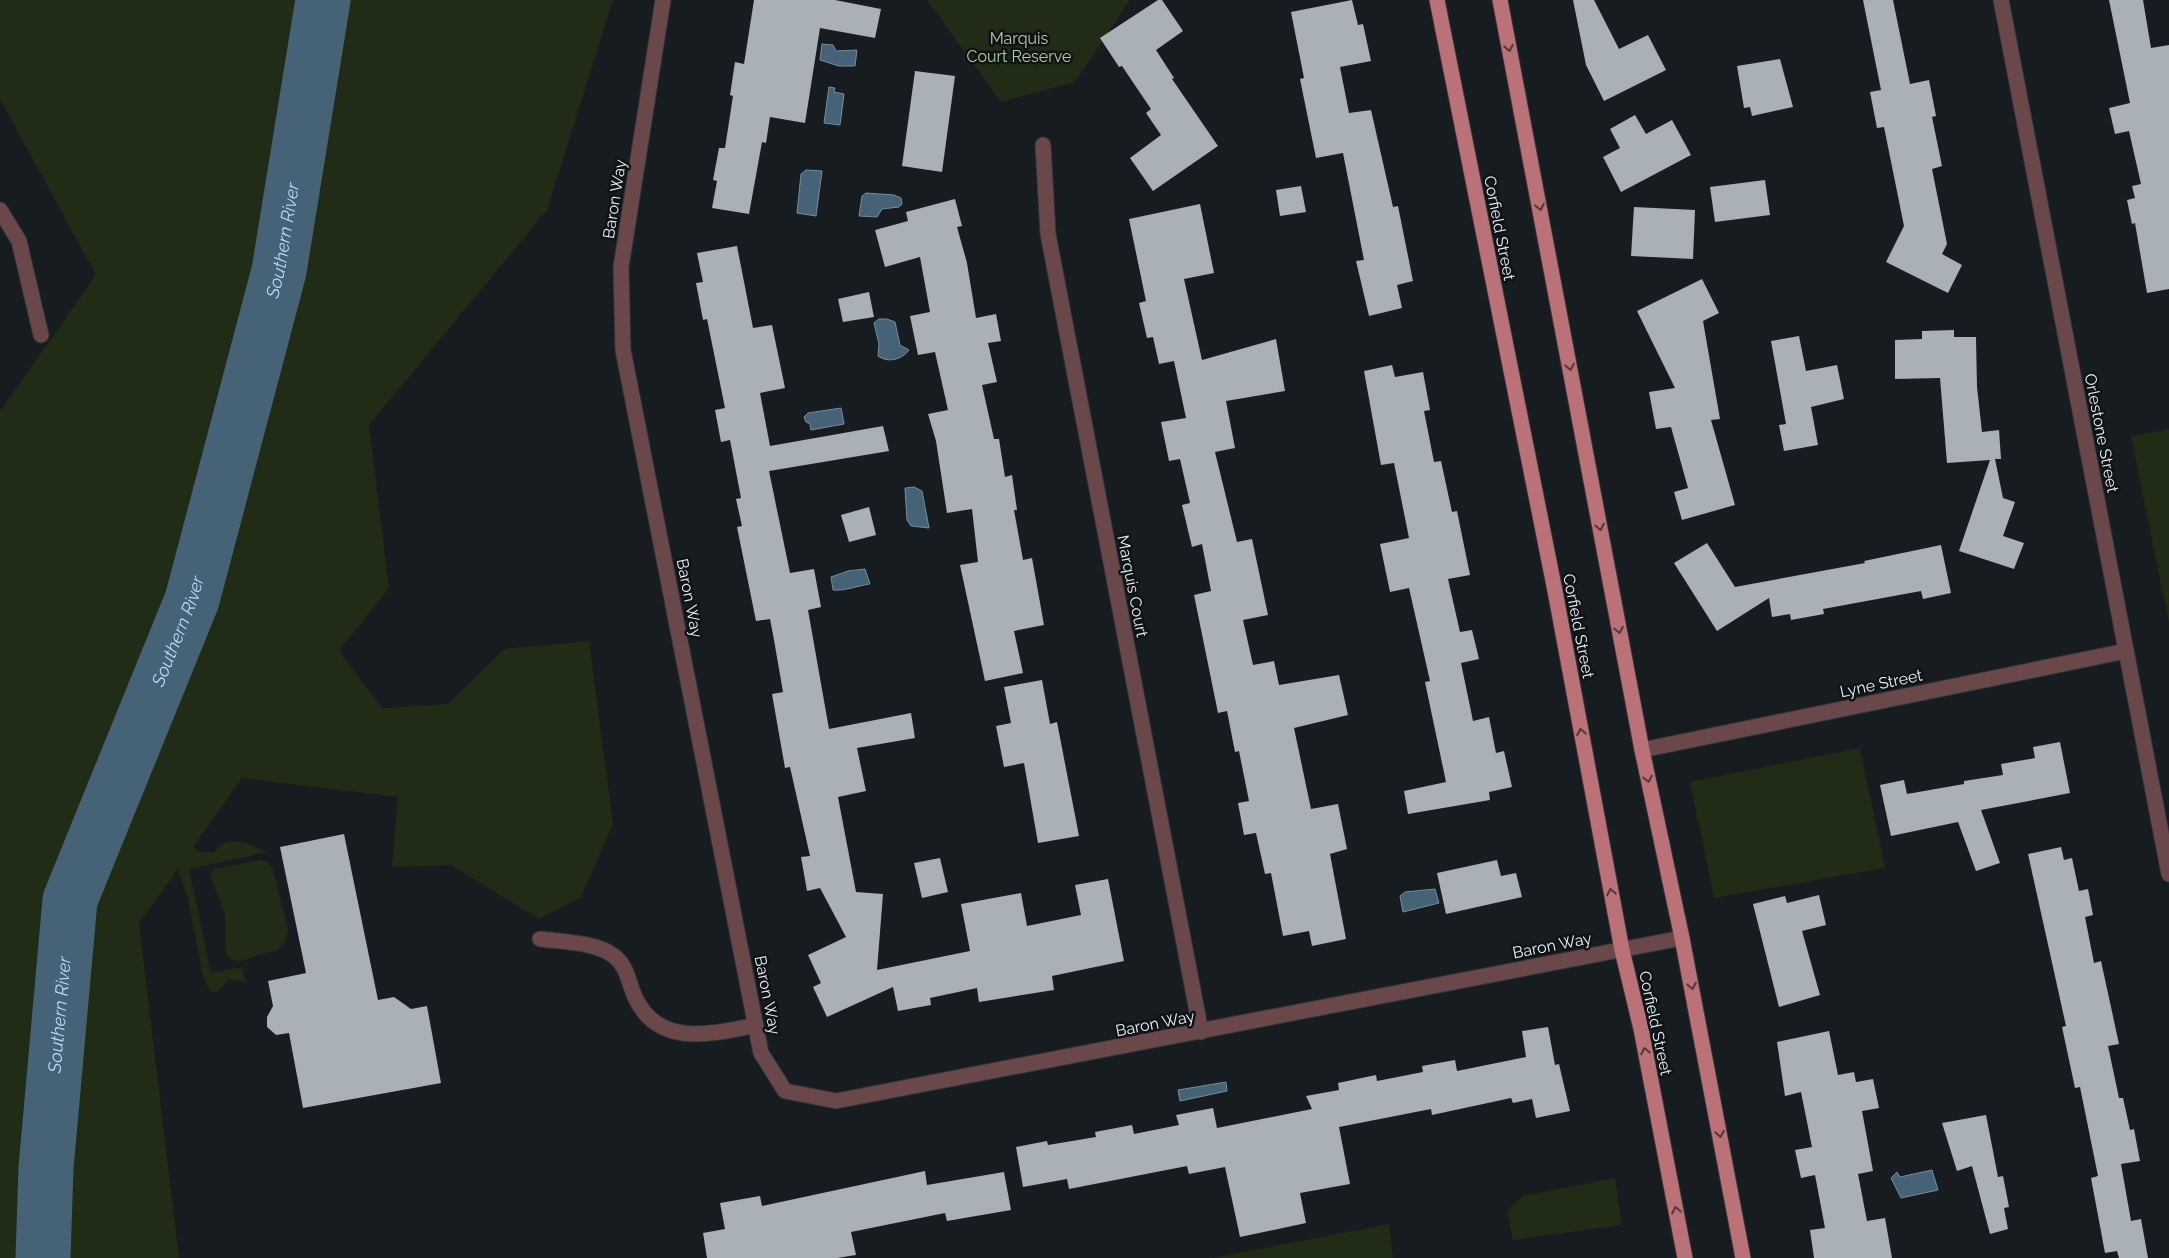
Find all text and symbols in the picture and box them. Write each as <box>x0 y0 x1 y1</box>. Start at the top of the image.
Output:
park label: Marquis Court Reserve <box>966 29 1072 66</box>
one-way arrow <box>1504 43 1514 52</box>
street label: Baron Way <box>599 158 630 240</box>
street label: Corfield Street <box>1480 174 1519 283</box>
water label: Southern River <box>261 180 303 301</box>
one-way arrow <box>1535 203 1545 212</box>
one-way arrow <box>1564 363 1575 372</box>
street label: Orlestone Street <box>2081 372 2122 495</box>
one-way arrow <box>1594 523 1604 531</box>
street label: Marquis Court <box>1113 533 1152 639</box>
street label: Baron Way <box>673 557 707 640</box>
street label: Corfield Street <box>1559 572 1598 681</box>
water label: Southern River <box>147 573 208 690</box>
one-way arrow <box>1613 626 1624 635</box>
street label: Lyne Street <box>1838 665 1925 702</box>
one-way arrow <box>1577 728 1587 736</box>
one-way arrow <box>1642 775 1653 784</box>
one-way arrow <box>1606 887 1617 896</box>
street label: Baron Way <box>1511 928 1594 962</box>
street label: Baron Way <box>751 954 785 1037</box>
water label: Southern River <box>43 955 75 1075</box>
street label: Corfield Street <box>1635 969 1676 1078</box>
one-way arrow <box>1686 981 1696 990</box>
street label: Baron Way <box>1114 1006 1197 1040</box>
one-way arrow <box>1640 1046 1651 1055</box>
one-way arrow <box>1714 1130 1725 1138</box>
one-way arrow <box>1671 1206 1681 1215</box>

